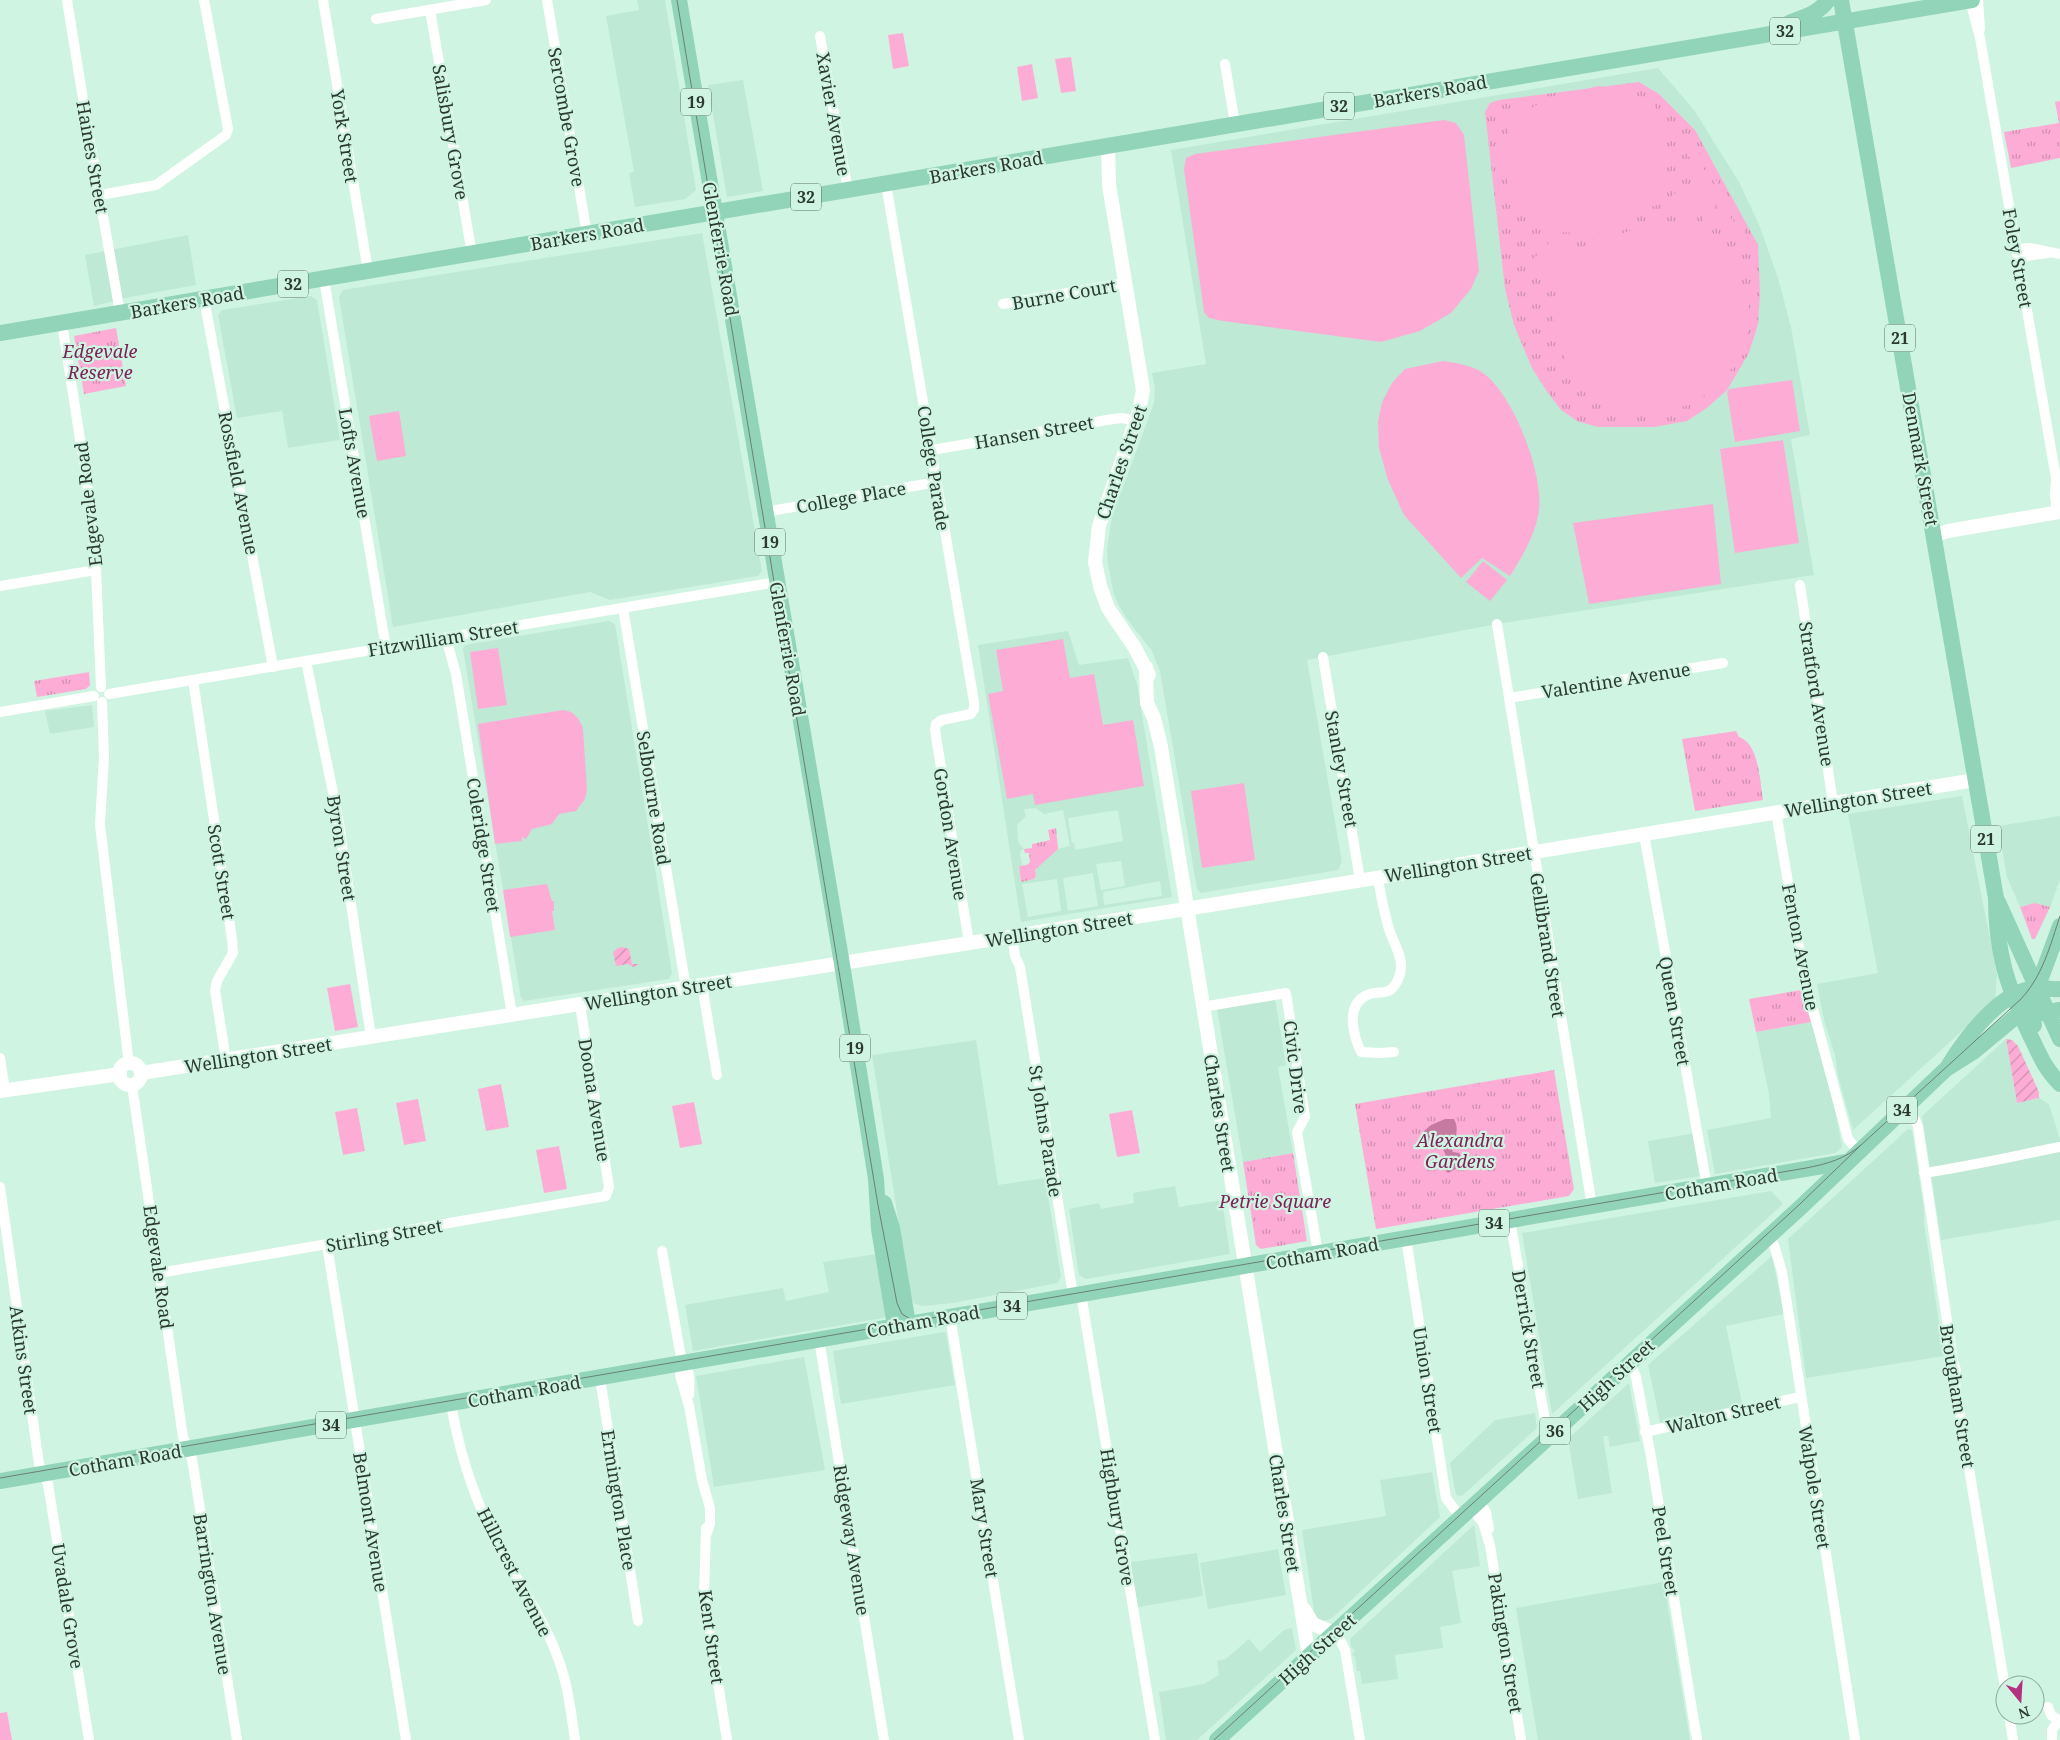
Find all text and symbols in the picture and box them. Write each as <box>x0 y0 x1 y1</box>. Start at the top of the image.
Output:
road number: 32 <box>1770 18 1800 44</box>
street label: Sercombe Grove <box>543 45 591 189</box>
street label: Xavier Avenue <box>811 50 857 178</box>
street label: Salisbury Grove <box>427 62 475 202</box>
street label: Barkers Road <box>1371 69 1489 113</box>
street label: York Street <box>326 87 364 184</box>
road number: 19 <box>681 88 711 115</box>
road number: 32 <box>1324 92 1354 120</box>
street label: Haines Street <box>71 99 115 215</box>
street label: Barkers Road <box>927 145 1045 189</box>
street label: Glenferrie Road <box>697 180 745 318</box>
road number: 32 <box>791 183 821 210</box>
street label: Foley Street <box>1997 206 2039 310</box>
street label: Barkers Road <box>528 212 646 256</box>
road number: 32 <box>278 270 308 298</box>
street label: Burne Court <box>1010 273 1118 315</box>
street label: Barkers Road <box>128 280 246 324</box>
road number: 21 <box>1885 324 1915 352</box>
park label: Edgevale Reserve <box>62 339 138 384</box>
street label: Denmark Street <box>1897 390 1945 528</box>
street label: Charles Street <box>1090 402 1152 522</box>
street label: College Parade <box>912 404 956 532</box>
street label: Lofts Avenue <box>333 406 377 520</box>
street label: Rossfield Avenue <box>213 409 265 557</box>
street label: Hansen Street <box>973 410 1095 454</box>
street label: Edgevale Road <box>68 440 108 568</box>
street label: College Place <box>794 476 908 518</box>
road number: 19 <box>755 528 785 556</box>
street label: Glenferrie Road <box>764 580 812 718</box>
street label: Fitzwilliam Street <box>366 614 520 662</box>
street label: Stratford Avenue <box>1794 620 1840 768</box>
street label: Valentine Avenue <box>1540 656 1692 704</box>
street label: Stanley Street <box>1320 709 1364 829</box>
street label: Selbourne Road <box>632 729 676 867</box>
street label: Gordon Avenue <box>929 766 973 902</box>
street label: Coleridge Street <box>461 776 507 914</box>
street label: Wellington Street <box>1783 776 1933 822</box>
street label: Byron Street <box>322 793 362 903</box>
street label: Scott Street <box>203 822 241 922</box>
road number: 21 <box>1971 826 2001 852</box>
street label: Wellington Street <box>1383 841 1533 887</box>
street label: Gellibrand Street <box>1525 871 1571 1019</box>
street label: Fenton Avenue <box>1777 882 1825 1012</box>
street label: Wellington Street <box>984 906 1134 952</box>
street label: Queen Street <box>1654 954 1696 1068</box>
street label: Wellington Street <box>583 969 733 1015</box>
street label: Civic Drive <box>1278 1019 1314 1115</box>
street label: Wellington Street <box>183 1032 333 1078</box>
road number: 19 <box>840 1034 870 1062</box>
street label: Doona Avenue <box>573 1037 617 1163</box>
street label: Charles Street <box>1199 1052 1241 1174</box>
street label: St Johns Parade <box>1024 1063 1068 1199</box>
road number: 34 <box>1887 1096 1917 1124</box>
park label: Alexandra Gardens <box>1415 1128 1504 1173</box>
street label: Cotham Road <box>1663 1162 1779 1206</box>
park label: Petrie Square <box>1218 1189 1331 1213</box>
street label: Edgevale Road <box>138 1203 180 1331</box>
road number: 34 <box>1479 1210 1509 1236</box>
street label: Stirling Street <box>324 1213 444 1257</box>
street label: Cotham Road <box>1264 1231 1380 1275</box>
street label: Derrick Street <box>1507 1268 1551 1390</box>
road number: 34 <box>997 1292 1027 1320</box>
street label: Cotham Road <box>865 1299 981 1343</box>
street label: Atkins Street <box>4 1304 44 1416</box>
street label: Brougham Street <box>1935 1322 1981 1470</box>
street label: Union Street <box>1408 1325 1448 1435</box>
street label: High Street <box>1573 1333 1659 1417</box>
street label: Cotham Road <box>466 1369 582 1413</box>
street label: Walton Street <box>1664 1389 1782 1439</box>
road number: 34 <box>316 1412 346 1438</box>
road number: 36 <box>1540 1418 1570 1444</box>
street label: Walpole Street <box>1793 1423 1837 1551</box>
street label: Ermington Place <box>596 1428 642 1572</box>
street label: Cotham Road <box>67 1438 183 1482</box>
street label: Highbury Grove <box>1095 1447 1141 1587</box>
street label: Belmont Avenue <box>348 1450 394 1594</box>
street label: Charles Street <box>1264 1452 1306 1574</box>
street label: Ridgeway Avenue <box>828 1463 876 1617</box>
street label: Mary Street <box>965 1476 1005 1580</box>
street label: Hillcrest Avenue <box>472 1503 558 1641</box>
street label: Peel Street <box>1647 1504 1685 1598</box>
street label: Barrington Avenue <box>188 1511 238 1677</box>
street label: Uvadale Grove <box>46 1542 90 1670</box>
street label: Pakington Street <box>1483 1571 1529 1715</box>
street label: Kent Street <box>694 1588 730 1686</box>
street label: High Street <box>1273 1608 1361 1690</box>
north arrow <box>1995 1675 2045 1725</box>
text: N <box>2016 1702 2032 1724</box>

